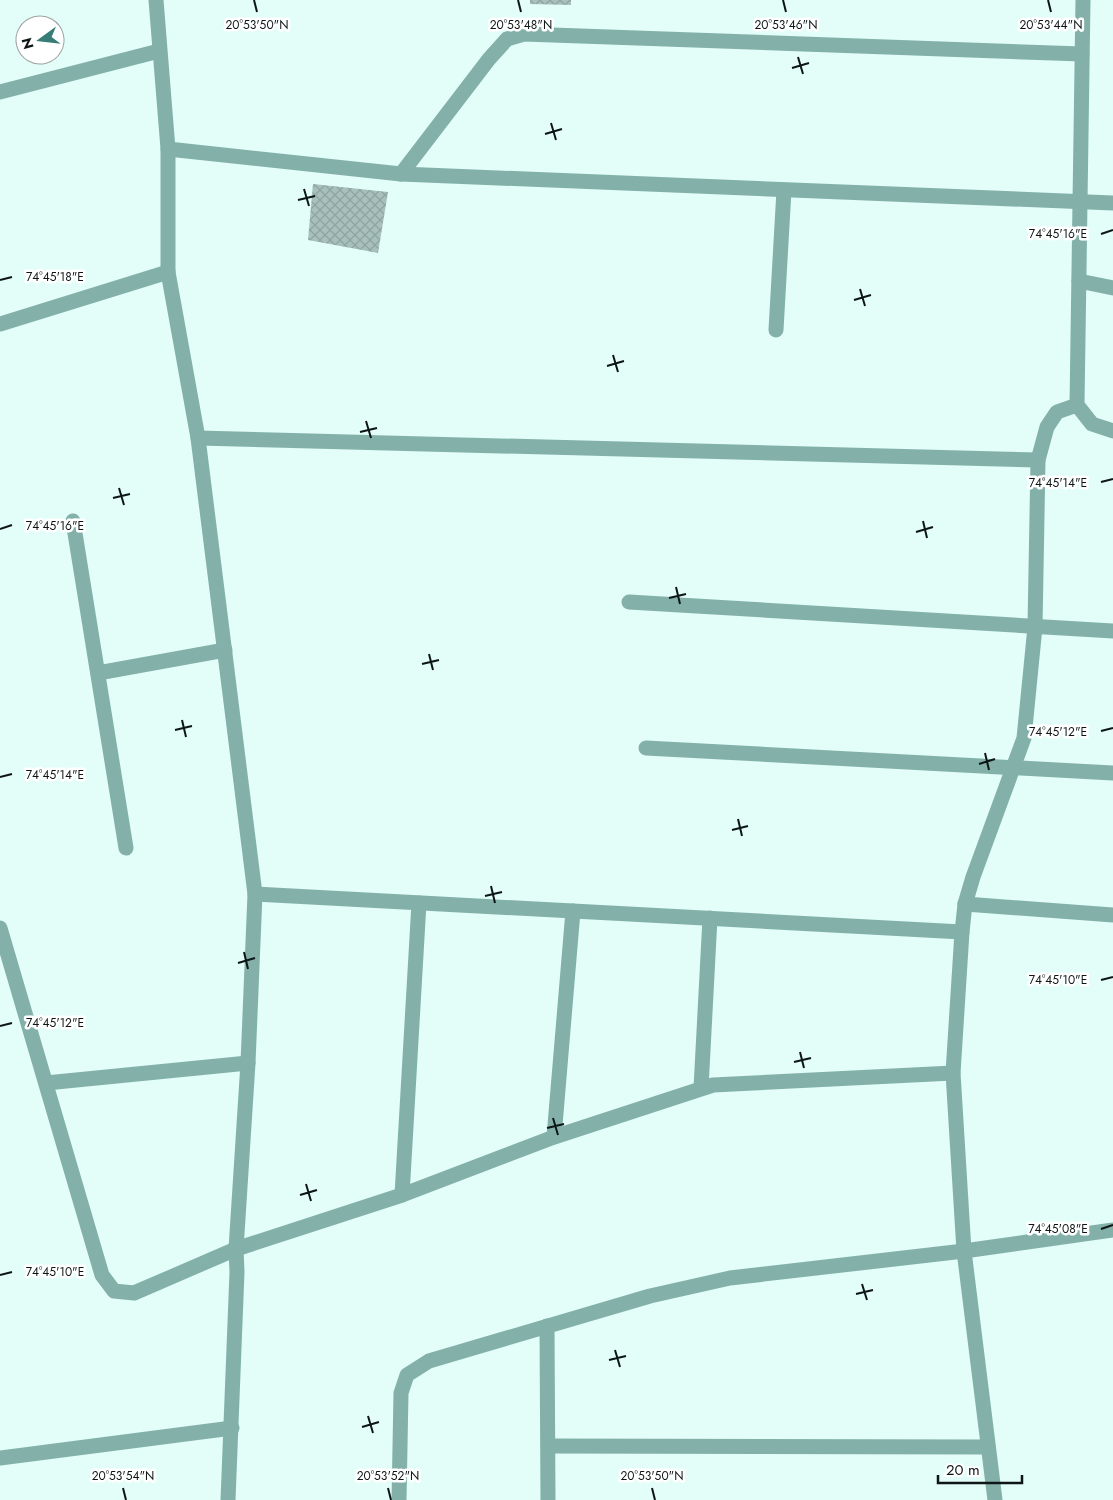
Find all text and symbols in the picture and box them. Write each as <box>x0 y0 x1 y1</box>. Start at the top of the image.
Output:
north arrow <box>15 15 65 65</box>
text: 20°53'50"N <box>226 16 288 34</box>
text: 20°53'48"N <box>490 16 552 34</box>
text: 20°53'46"N <box>755 16 817 34</box>
text: 20°53'44"N <box>1020 16 1082 34</box>
text: N <box>16 35 39 51</box>
text: 74°45'16"E <box>1029 225 1087 243</box>
text: 74°45'18"E <box>26 268 84 286</box>
text: 74°45'14"E <box>1029 474 1087 492</box>
text: 74°45'16"E <box>26 517 84 535</box>
text: 74°45'12"E <box>1029 723 1087 741</box>
text: 74°45'14"E <box>26 766 84 784</box>
text: 74°45'10"E <box>1029 971 1087 989</box>
text: 74°45'12"E <box>26 1014 84 1032</box>
text: 74°45'08"E <box>1028 1220 1088 1238</box>
text: 74°45'10"E <box>26 1263 84 1281</box>
scale bar <box>938 1452 1022 1484</box>
text: 20 m <box>946 1459 980 1481</box>
text: 20°53'54"N <box>92 1467 154 1485</box>
text: 20°53'52"N <box>357 1467 419 1485</box>
text: 20°53'50"N <box>621 1467 683 1485</box>

